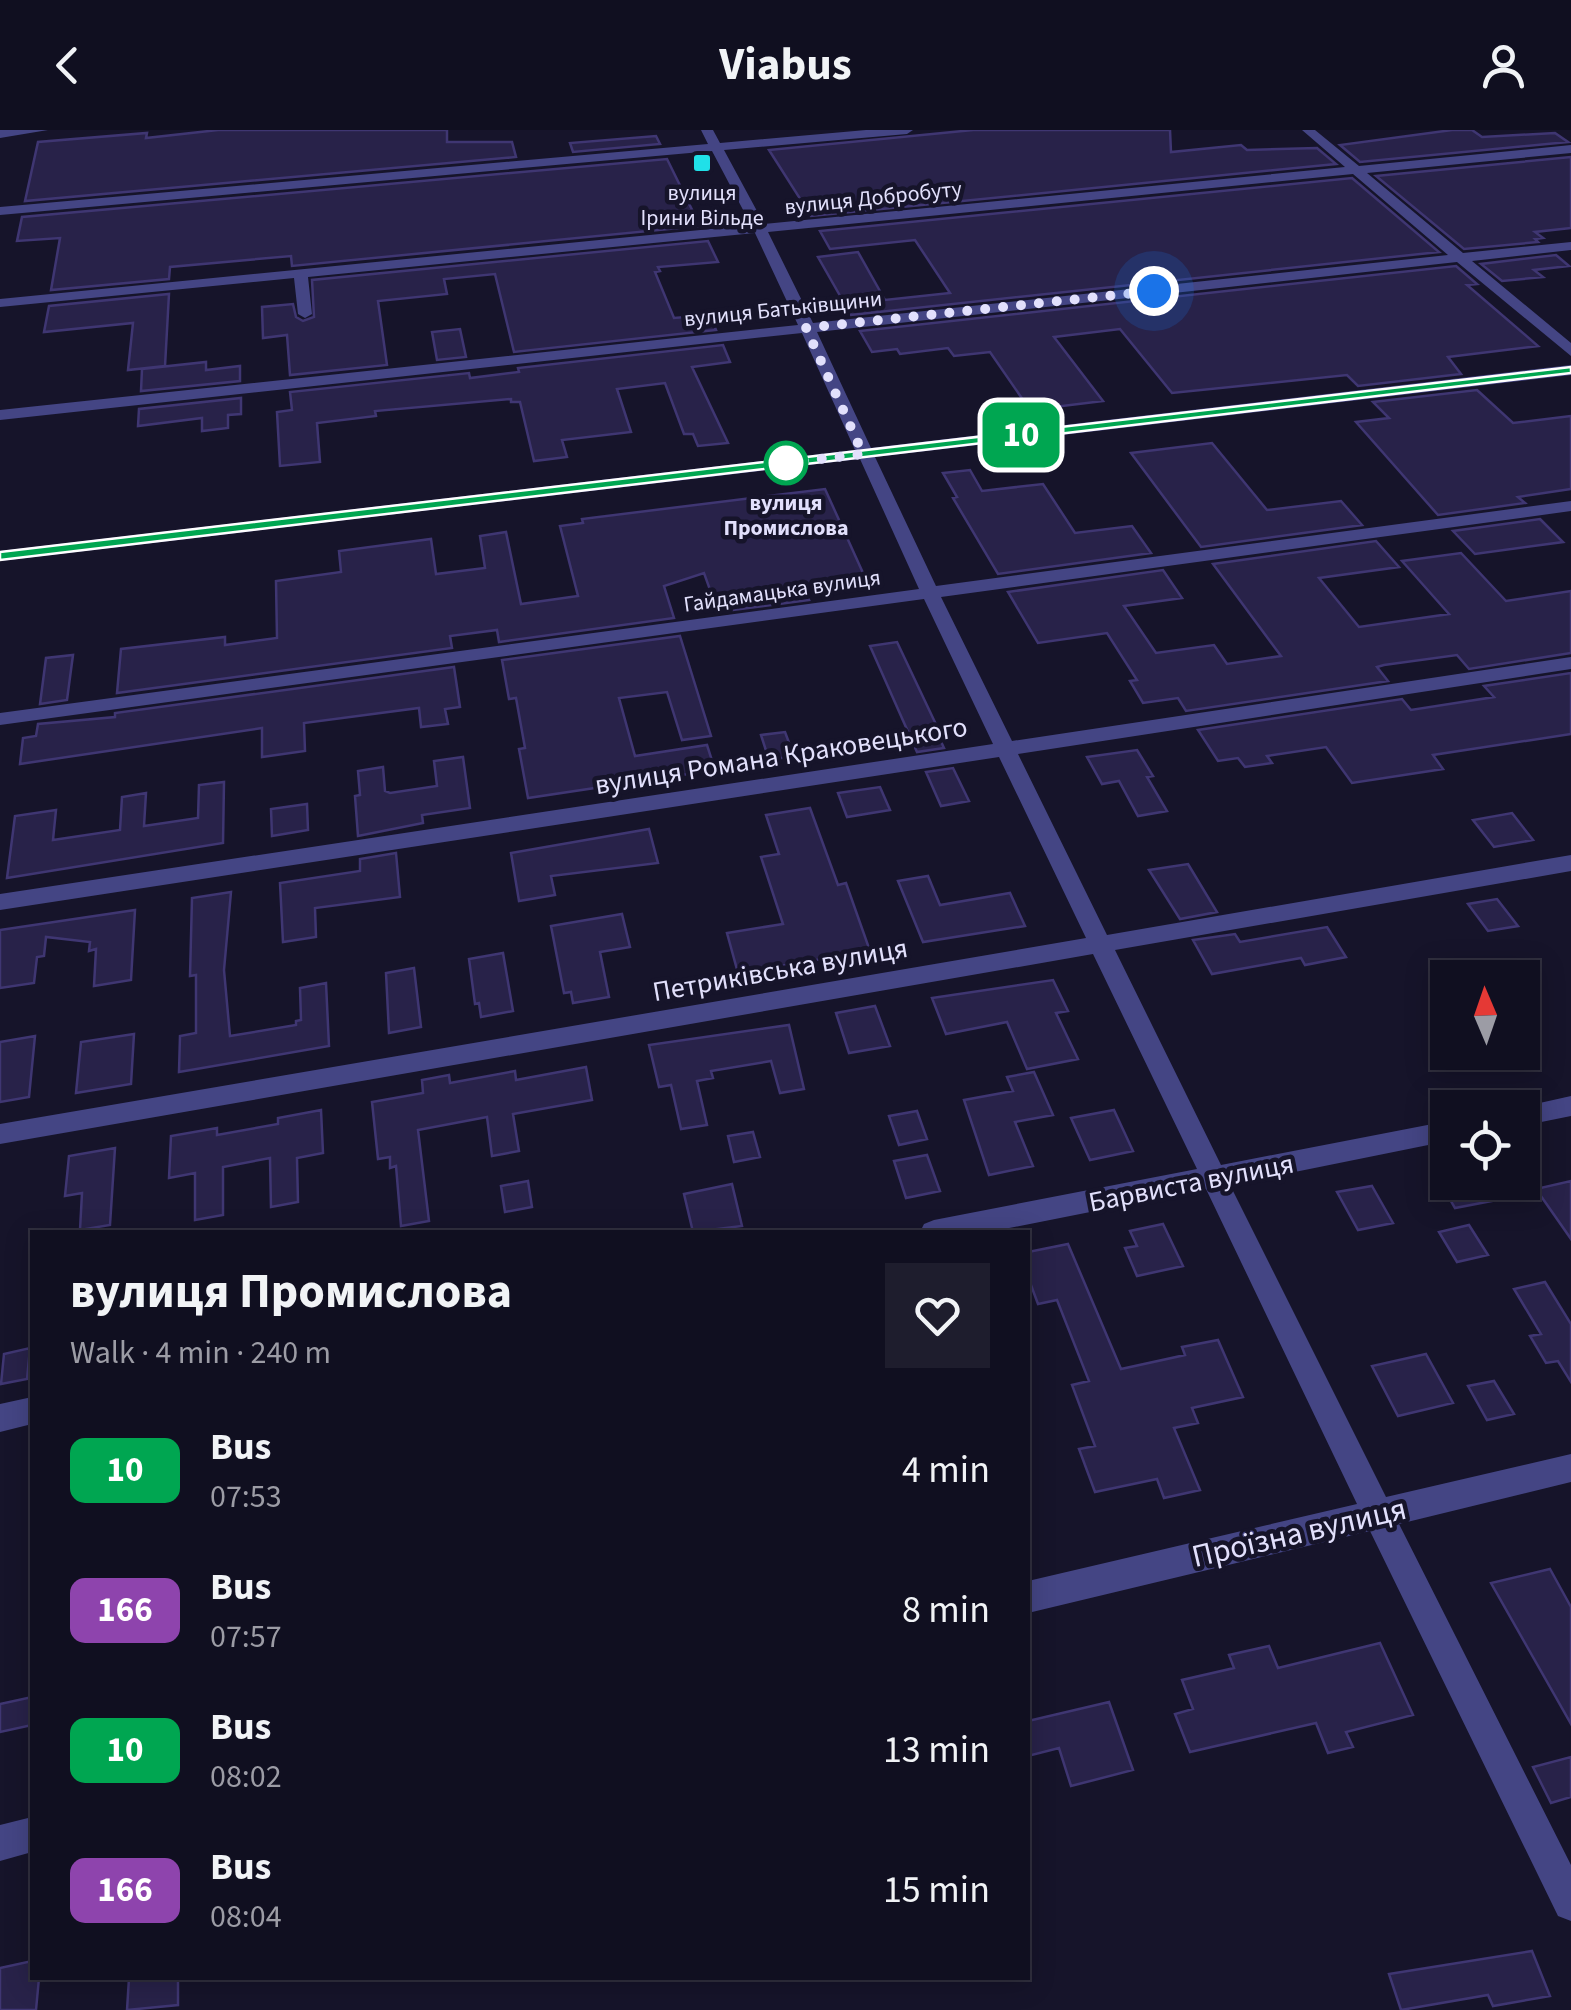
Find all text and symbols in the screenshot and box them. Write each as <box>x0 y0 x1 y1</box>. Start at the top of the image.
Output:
text: Viabus <box>719 33 852 97</box>
icon: back <box>40 38 95 93</box>
icon: person <box>1476 38 1531 93</box>
marker: вулиця Ірини Вільде <box>691 152 713 174</box>
street label: вулиця Добробуту <box>783 173 964 223</box>
place label: вулиця Ірини Вільде <box>640 177 764 234</box>
your location <box>1129 266 1179 316</box>
street label: вулиця Батьківщини <box>682 283 884 335</box>
line badge: 10 <box>976 402 1066 468</box>
text: 10 <box>1003 410 1039 460</box>
marker: вулиця Промислова <box>765 442 807 484</box>
place label: вулиця Промислова <box>723 487 849 544</box>
street label: Гайдамацька вулиця <box>682 561 883 621</box>
street label: вулиця Романа Краковецького <box>592 707 970 805</box>
street label: Петриківська вулиця <box>649 928 911 1012</box>
north arrow <box>1430 960 1540 1070</box>
map controls <box>1430 960 1540 1200</box>
button: locate <box>1430 1090 1540 1200</box>
street label: Барвиста вулиця <box>1085 1143 1297 1222</box>
text: вулиця Промислова <box>70 1258 512 1326</box>
button: heart <box>885 1263 990 1368</box>
text: Walk · 4 min · 240 m <box>70 1330 331 1376</box>
text: Bus <box>210 1420 271 1474</box>
text: 4 min <box>902 1443 990 1497</box>
text: 10 <box>107 1445 143 1495</box>
text: 07:53 <box>210 1474 282 1520</box>
street label: Проїзна вулиця <box>1187 1486 1411 1580</box>
text: Bus <box>210 1560 271 1614</box>
text: 8 min <box>902 1583 990 1637</box>
text: 166 <box>97 1585 153 1635</box>
text: 07:57 <box>210 1614 282 1660</box>
text: Bus <box>210 1700 271 1754</box>
text: 13 min <box>883 1723 990 1777</box>
text: 10 <box>107 1725 143 1775</box>
text: 08:02 <box>210 1754 282 1800</box>
text: Bus <box>210 1840 271 1894</box>
text: 15 min <box>883 1863 990 1917</box>
text: 166 <box>97 1865 153 1915</box>
text: 08:04 <box>210 1894 282 1940</box>

